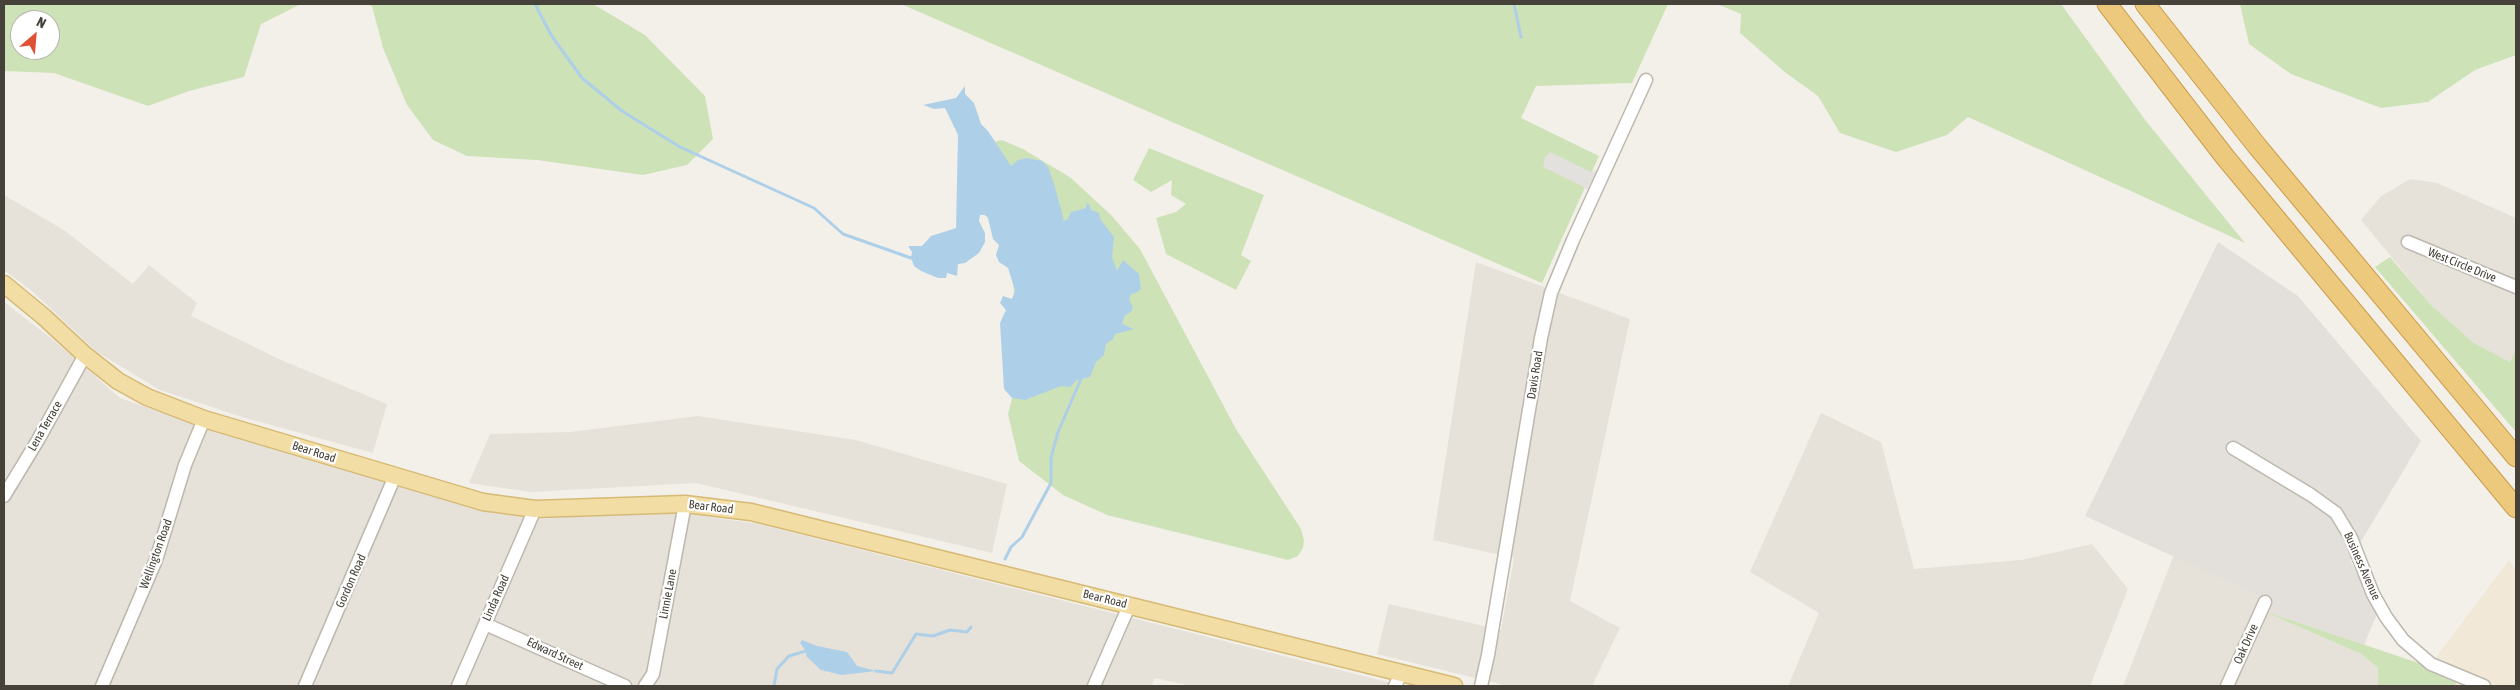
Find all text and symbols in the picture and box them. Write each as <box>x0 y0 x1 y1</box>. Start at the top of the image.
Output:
north arrow <box>10 10 60 60</box>
text: N <box>34 14 49 32</box>
street label: West Circle Drive <box>2426 245 2498 285</box>
street label: Davis Road <box>1524 350 1546 400</box>
street label: Lena Terrace <box>25 398 65 454</box>
street label: Bear Road <box>290 438 338 466</box>
street label: Bear Road <box>688 497 734 517</box>
street label: Wellington Road <box>137 517 175 591</box>
street label: Business Avenue <box>2341 530 2383 602</box>
street label: Gordon Road <box>333 552 369 610</box>
street label: Linnie Lane <box>656 568 680 620</box>
street label: Linda Road <box>479 573 513 623</box>
street label: Bear Road <box>1082 587 1128 611</box>
street label: Oak Drive <box>2231 622 2261 666</box>
street label: Edward Street <box>524 635 586 673</box>

